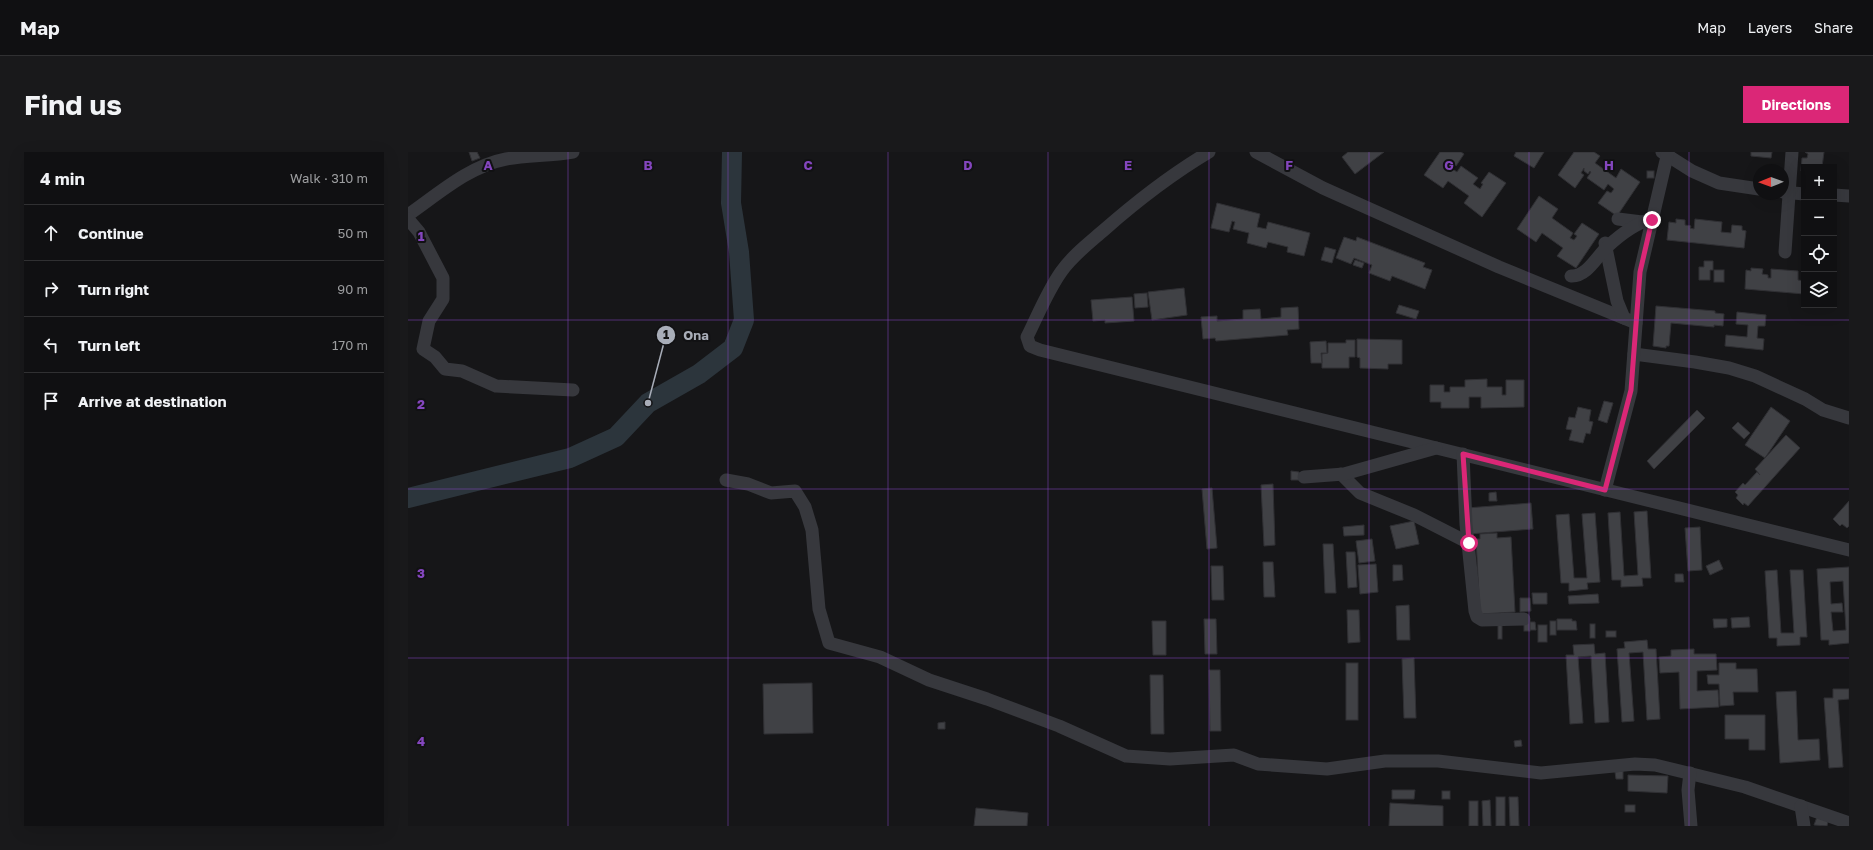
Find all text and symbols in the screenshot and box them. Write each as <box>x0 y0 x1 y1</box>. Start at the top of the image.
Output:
text: Map <box>20 16 60 39</box>
text: Map <box>1697 19 1726 36</box>
text: Layers <box>1748 19 1792 36</box>
text: Share <box>1814 19 1853 36</box>
button: Directions <box>1743 86 1849 123</box>
text: Find us <box>24 88 122 121</box>
text: A <box>483 157 493 173</box>
text: B <box>643 157 653 173</box>
text: C <box>803 157 813 173</box>
text: D <box>963 157 973 173</box>
text: E <box>1124 157 1132 173</box>
text: F <box>1285 157 1293 173</box>
text: G <box>1444 157 1454 173</box>
text: H <box>1604 157 1614 173</box>
north arrow <box>1753 164 1789 200</box>
map controls <box>1801 164 1837 308</box>
button: + <box>1801 164 1837 200</box>
text: 4 min <box>40 168 85 189</box>
text: Walk · 310 m <box>290 170 368 186</box>
button: − <box>1801 200 1837 236</box>
route end <box>1643 211 1661 229</box>
icon: ahead <box>40 222 62 244</box>
text: Continue <box>78 224 144 242</box>
text: 50 m <box>338 225 368 241</box>
text: 1 <box>418 228 425 244</box>
button: locate <box>1801 236 1837 272</box>
button: layers <box>1801 272 1837 308</box>
icon: right <box>40 278 62 300</box>
text: Turn right <box>78 280 149 298</box>
text: 90 m <box>337 281 368 297</box>
callout: Ona <box>656 323 717 348</box>
text: 1 <box>663 327 669 342</box>
text: Ona <box>683 327 709 343</box>
icon: left <box>40 334 62 356</box>
text: Turn left <box>78 336 140 354</box>
text: 170 m <box>332 337 368 353</box>
icon: arrive <box>40 390 62 412</box>
text: Arrive at destination <box>78 392 227 410</box>
text: 2 <box>417 396 425 412</box>
route start <box>1460 534 1478 552</box>
text: 3 <box>417 565 425 581</box>
text: 4 <box>417 733 425 749</box>

